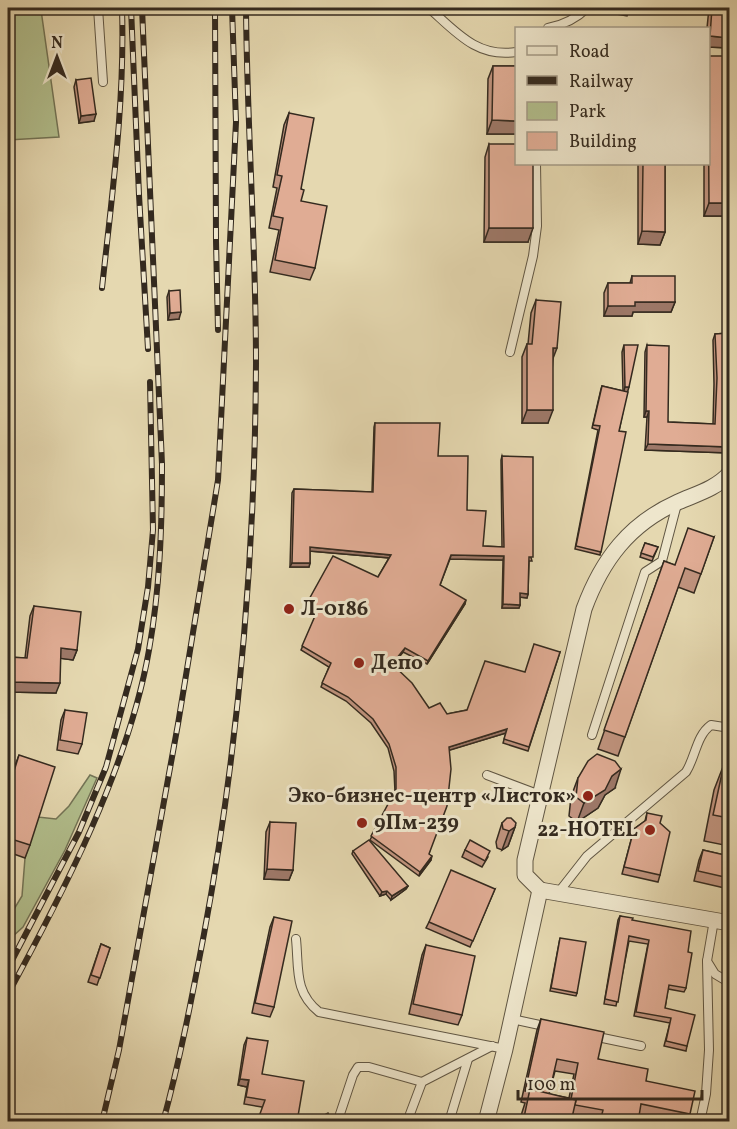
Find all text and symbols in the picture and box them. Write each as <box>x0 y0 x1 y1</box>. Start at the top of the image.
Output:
north arrow <box>27 27 87 87</box>
legend <box>515 27 710 165</box>
text: N <box>51 33 63 55</box>
text: Road <box>569 40 610 65</box>
text: Railway <box>569 70 633 95</box>
text: Park <box>569 100 606 125</box>
text: Building <box>569 130 637 155</box>
place label: Л-0186 <box>301 595 368 624</box>
marker: Л-0186 <box>282 602 296 616</box>
place label: Депо <box>371 649 423 678</box>
marker: Депо <box>352 656 366 670</box>
place label: Эко-бизнес-центр «Листок» <box>288 782 576 811</box>
marker: Эко-бизнес-центр «Листок» <box>581 789 595 803</box>
place label: 9Пм-239 <box>374 809 459 838</box>
marker: 9Пм-239 <box>355 816 369 830</box>
place label: 22-HOTEL <box>537 816 638 845</box>
marker: 22-HOTEL <box>643 823 657 837</box>
scale bar <box>518 1063 702 1101</box>
text: 100 m <box>527 1073 576 1098</box>

